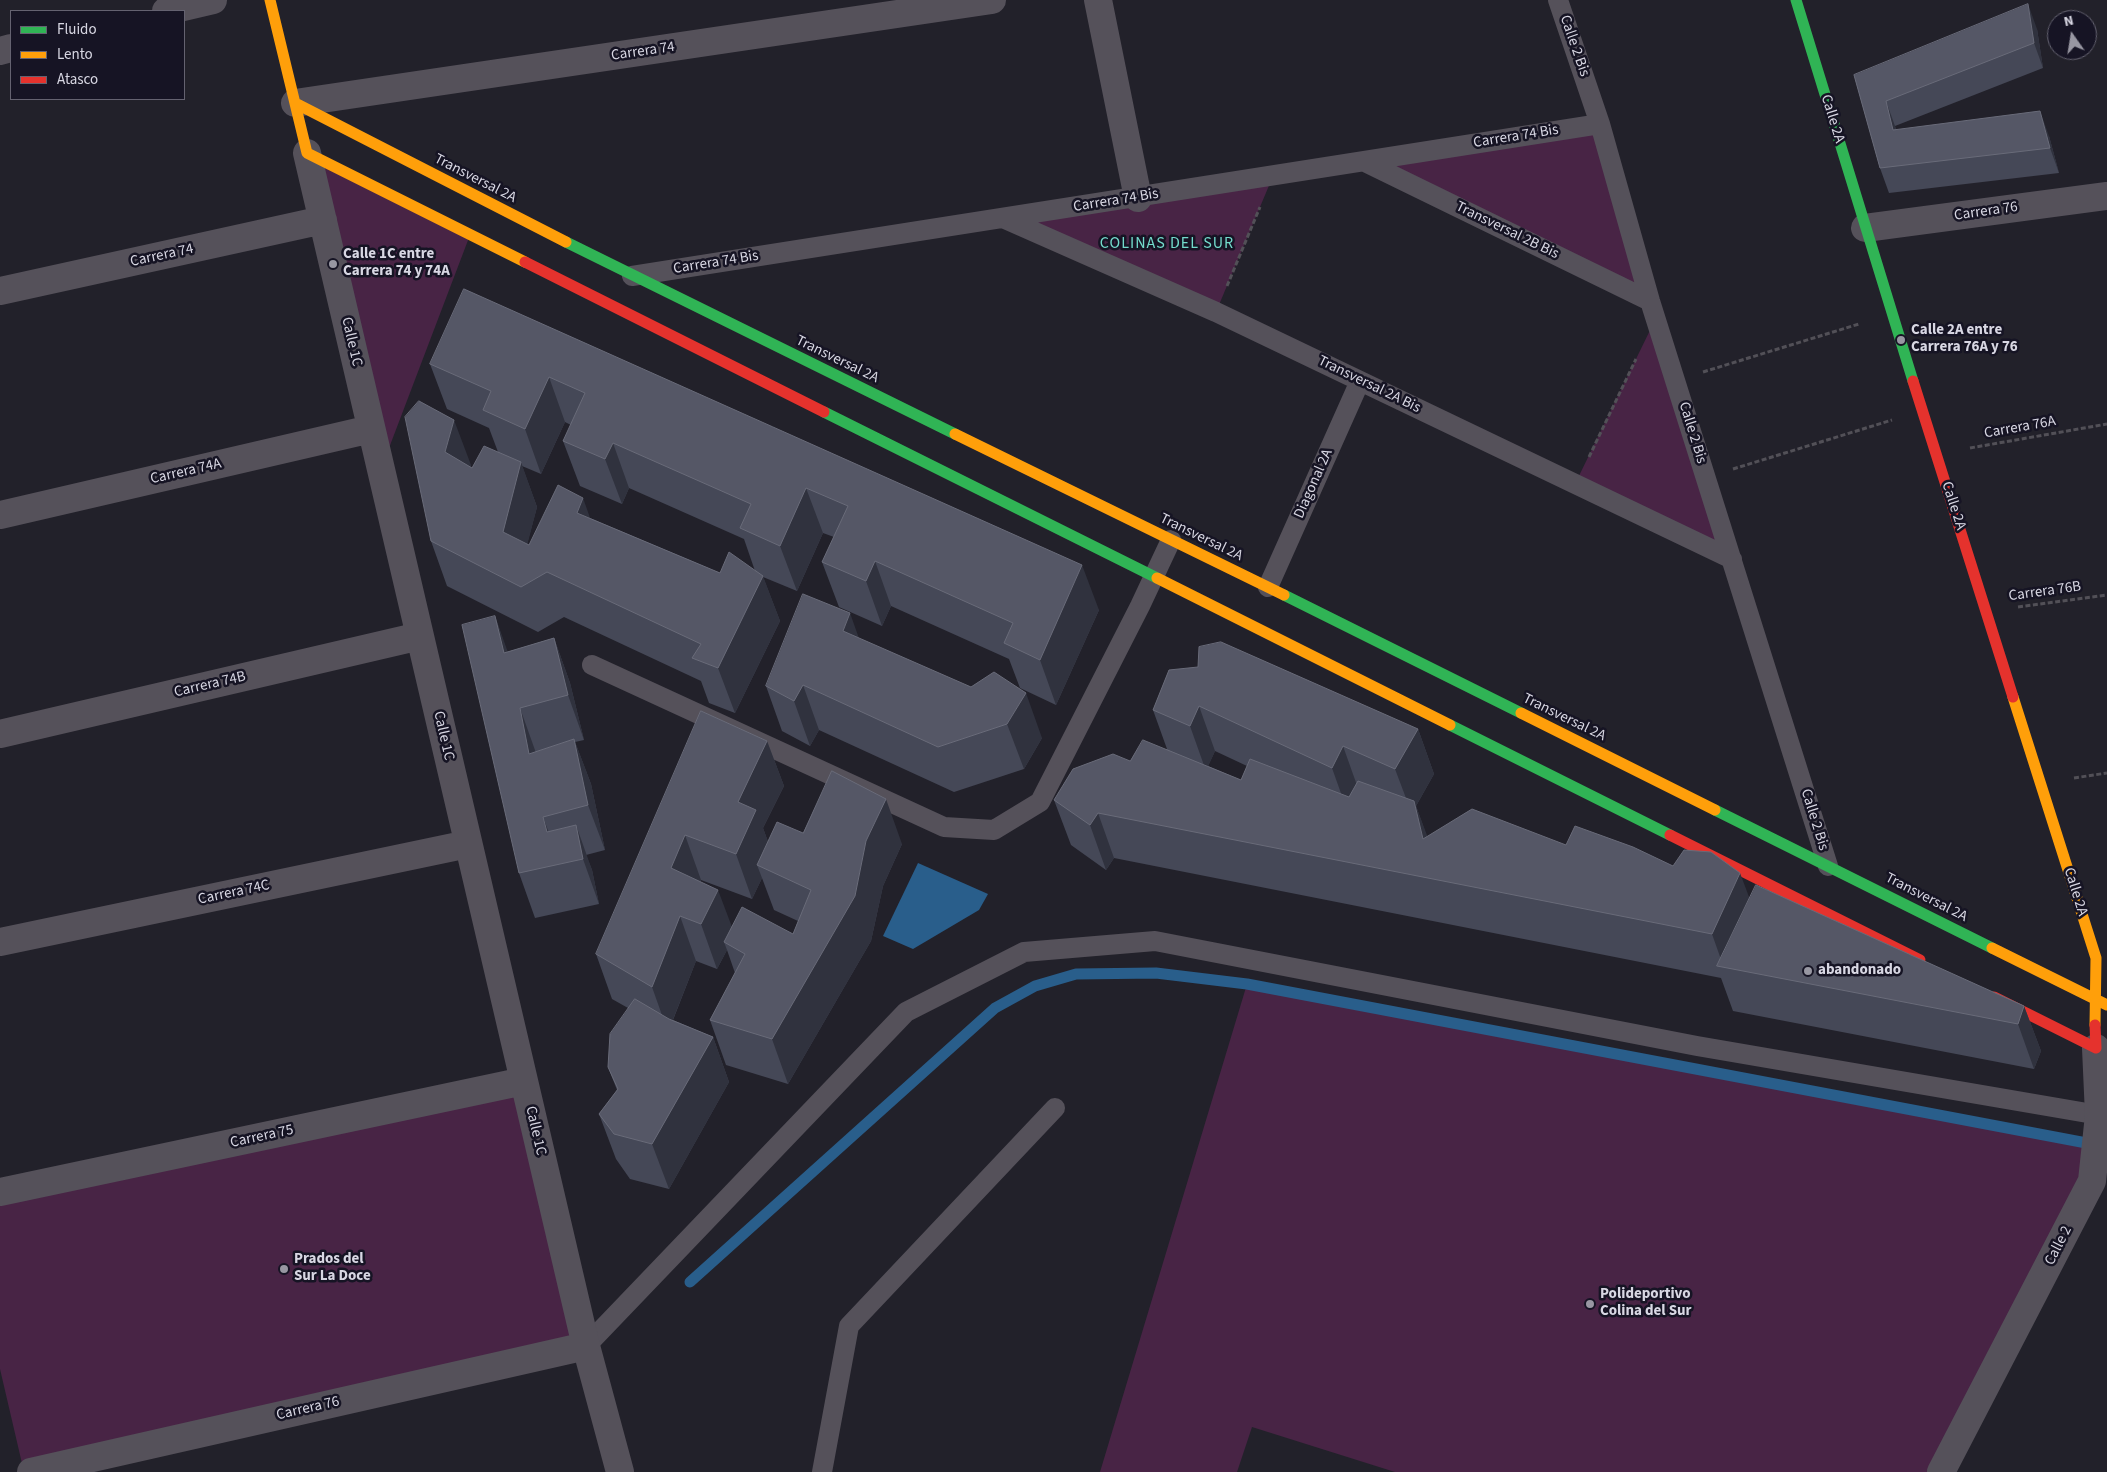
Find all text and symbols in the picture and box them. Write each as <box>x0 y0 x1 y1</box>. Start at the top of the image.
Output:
legend <box>10 10 185 100</box>
north arrow <box>2047 10 2097 60</box>
text: N <box>2062 11 2076 32</box>
street label: Calle 2 Bis <box>1555 13 1593 79</box>
text: Fluido <box>57 19 97 40</box>
street label: Carrera 74 <box>610 39 676 65</box>
text: Lento <box>57 44 93 65</box>
text: Atasco <box>57 69 98 90</box>
street label: Calle 2A <box>1816 93 1848 145</box>
street label: Carrera 74 Bis <box>1472 121 1560 153</box>
street label: Transversal 2A <box>431 151 519 207</box>
street label: Carrera 74 Bis <box>1072 185 1160 217</box>
street label: Transversal 2B Bis <box>1452 198 1562 264</box>
street label: Carrera 76 <box>1953 199 2019 225</box>
district label: COLINAS DEL SUR <box>1098 234 1236 254</box>
street label: Carrera 74 <box>129 241 195 271</box>
place label: Calle 1C entre Carrera 74 y 74A <box>343 246 450 281</box>
street label: Carrera 74 Bis <box>672 247 760 279</box>
marker: Calle 1C entre Carrera 74 y 74A <box>327 258 339 270</box>
street label: Calle 1C <box>337 316 365 368</box>
place label: Calle 2A entre Carrera 76A y 76 <box>1911 322 2018 357</box>
street label: Transversal 2A <box>793 332 881 388</box>
marker: Calle 2A entre Carrera 76A y 76 <box>1895 334 1907 346</box>
street label: Transversal 2A Bis <box>1315 352 1423 418</box>
street label: Calle 2 Bis <box>1674 400 1710 466</box>
street label: Carrera 76A <box>1983 413 2057 443</box>
street label: Diagonal 2A <box>1291 446 1337 522</box>
street label: Carrera 74A <box>149 455 223 489</box>
street label: Calle 2A <box>1937 480 1969 532</box>
street label: Transversal 2A <box>1157 510 1245 566</box>
street label: Carrera 76B <box>2008 578 2082 606</box>
street label: Carrera 74B <box>172 668 248 702</box>
street label: Transversal 2A <box>1520 690 1608 746</box>
street label: Calle 1C <box>429 710 457 762</box>
street label: Calle 2 Bis <box>1796 787 1832 853</box>
street label: Calle 2A <box>2059 866 2091 918</box>
street label: Transversal 2A <box>1882 870 1970 926</box>
street label: Carrera 74C <box>197 877 271 909</box>
place label: abandonado <box>1818 962 1901 980</box>
marker: abandonado <box>1802 965 1814 977</box>
street label: Calle 1C <box>521 1105 549 1157</box>
street label: Carrera 75 <box>229 1122 295 1152</box>
street label: Calle 2 <box>2042 1223 2076 1269</box>
place label: Prados del Sur La Doce <box>294 1251 371 1286</box>
marker: Prados del Sur La Doce <box>278 1263 290 1275</box>
place label: Polideportivo Colina del Sur <box>1600 1286 1691 1321</box>
marker: Polideportivo Colina del Sur <box>1584 1298 1596 1310</box>
street label: Carrera 76 <box>275 1393 341 1425</box>

